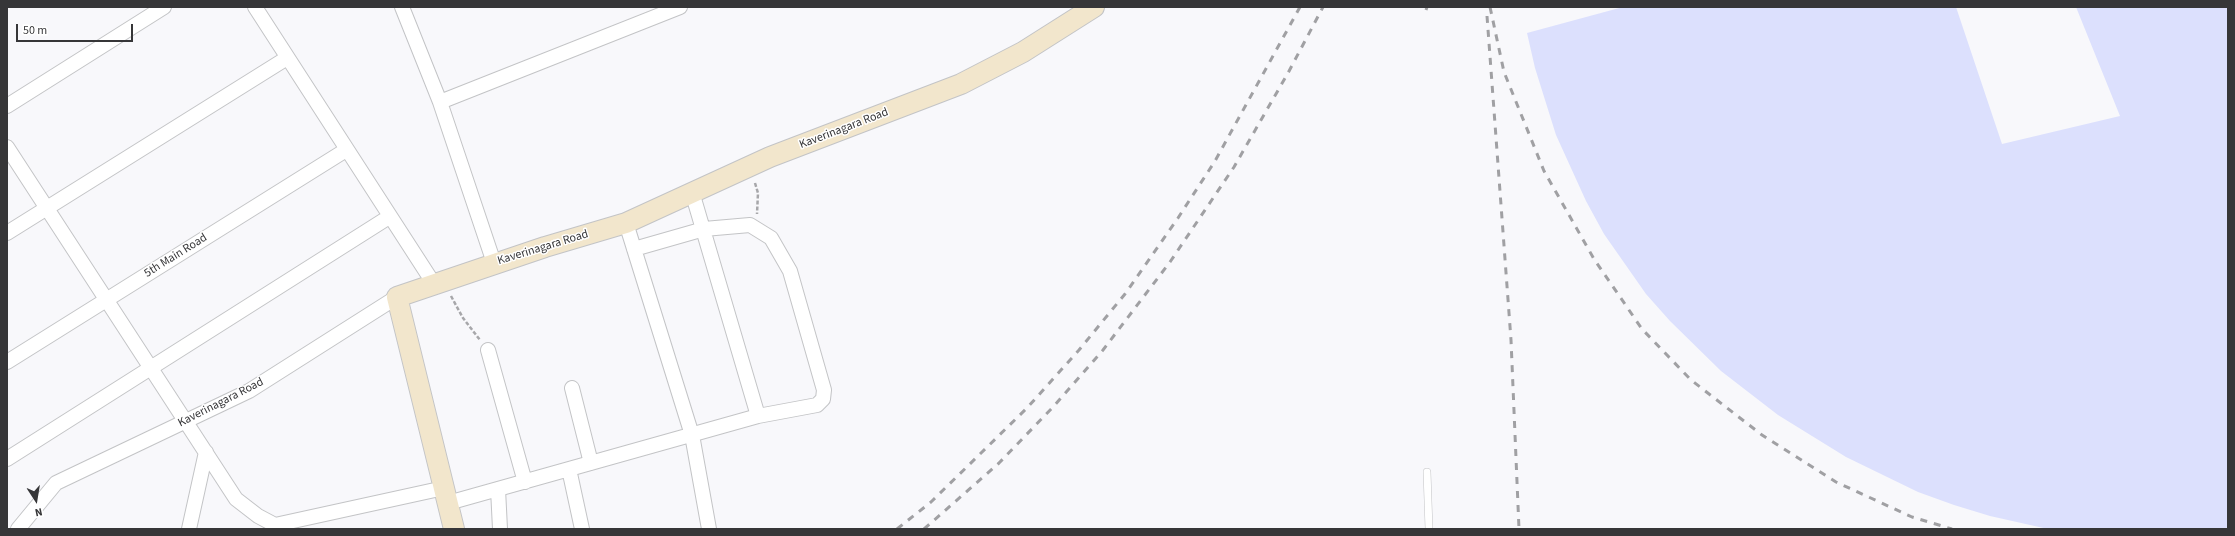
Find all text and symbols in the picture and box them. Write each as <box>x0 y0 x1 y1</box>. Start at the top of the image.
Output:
scale bar <box>18 16 135 42</box>
text: 50 m <box>23 22 47 39</box>
street label: Kaverinagara Road <box>797 105 891 153</box>
street label: Kaverinagara Road <box>496 227 590 269</box>
street label: 5th Main Road <box>142 231 210 281</box>
street label: Kaverinagara Road <box>176 375 266 431</box>
north arrow <box>16 480 56 520</box>
text: N <box>33 504 44 520</box>

